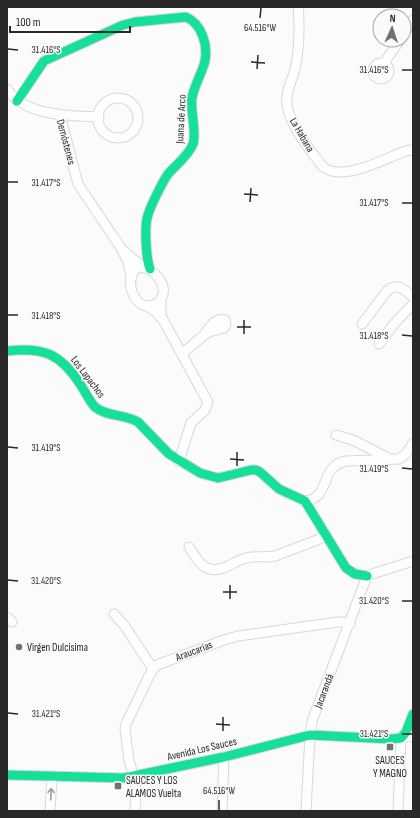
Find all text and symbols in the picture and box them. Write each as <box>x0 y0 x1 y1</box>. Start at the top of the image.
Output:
scale bar <box>10 8 130 34</box>
north arrow <box>372 8 412 48</box>
text: N <box>389 12 396 25</box>
text: 100 m <box>16 15 41 30</box>
text: 64.516°W <box>244 22 276 34</box>
text: 31.416°S <box>31 44 61 56</box>
text: 31.416°S <box>359 64 389 76</box>
street label: Juana de Arco <box>173 94 189 145</box>
street label: La Habana <box>287 115 317 155</box>
street label: Demóstenes <box>54 118 78 166</box>
text: 31.417°S <box>31 177 61 189</box>
text: 31.417°S <box>359 197 389 209</box>
text: 31.418°S <box>31 310 61 322</box>
text: 31.418°S <box>359 330 389 342</box>
street label: Los Lapachos <box>68 354 108 400</box>
text: 31.419°S <box>31 442 61 454</box>
text: 31.419°S <box>359 463 389 475</box>
text: 31.420°S <box>31 575 61 587</box>
text: 31.420°S <box>359 595 389 607</box>
street label: Araucarias <box>173 638 214 664</box>
place label: Virgen Dulcisima <box>27 641 88 654</box>
marker: Virgen Dulcisima <box>14 642 24 652</box>
street label: Jacarandá <box>311 672 336 711</box>
text: 31.421°S <box>32 708 60 720</box>
text: 31.421°S <box>360 728 388 740</box>
street label: Avenida Los Sauces <box>165 735 238 764</box>
marker: SAUCES Y MAGNO <box>385 742 395 752</box>
place label: SAUCES Y MAGNO <box>373 754 407 780</box>
place label: SAUCES Y LOS ALAMOS Vuelta <box>125 774 181 800</box>
marker: SAUCES Y LOS ALAMOS Vuelta <box>113 781 123 791</box>
text: 64.516°W <box>203 785 235 797</box>
one-way arrow <box>47 788 54 801</box>

